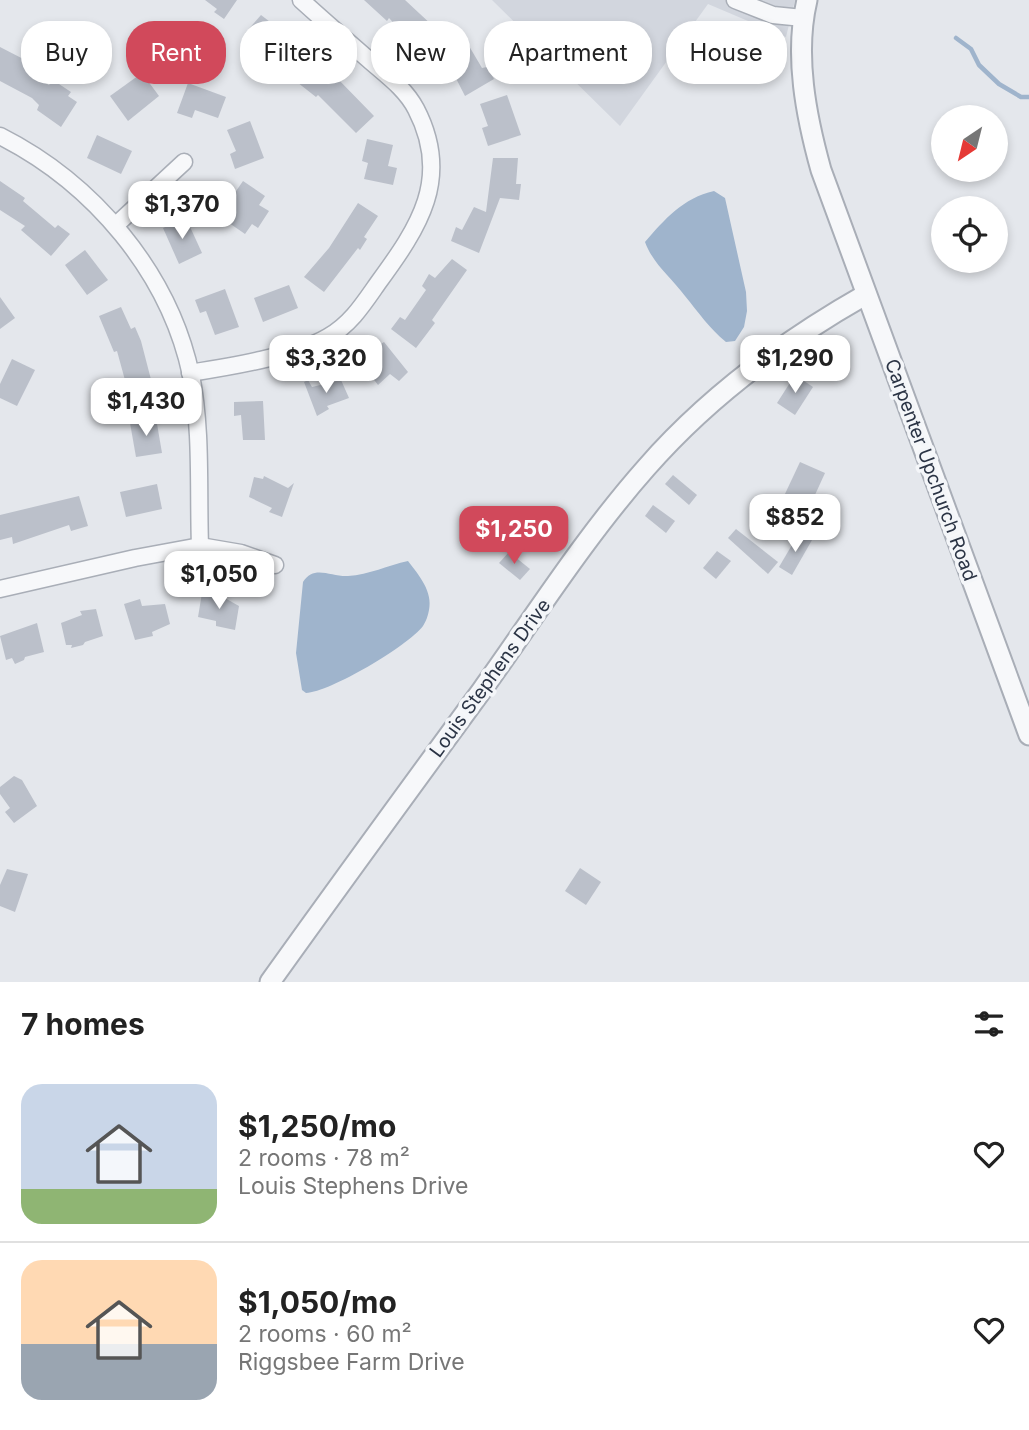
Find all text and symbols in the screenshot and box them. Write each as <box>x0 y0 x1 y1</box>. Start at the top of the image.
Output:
chip: Buy <box>21 21 112 84</box>
chip: Rent <box>126 21 226 84</box>
chip: Filters <box>240 21 357 84</box>
chip: New <box>371 21 470 84</box>
chip: Apartment <box>484 21 652 84</box>
chip: House <box>666 21 787 84</box>
north arrow <box>931 105 1008 182</box>
map controls <box>931 105 1008 273</box>
pin: $1,370 <box>125 182 239 241</box>
text: $1,370 <box>144 190 220 218</box>
button: locate <box>931 196 1008 273</box>
pin: $3,320 <box>269 336 383 395</box>
pin: $1,290 <box>738 336 852 395</box>
text: $3,320 <box>285 344 367 372</box>
text: $1,290 <box>756 344 834 372</box>
street label: Carpenter Upchurch Road <box>880 356 982 584</box>
pin: $1,430 <box>89 378 203 438</box>
text: $1,430 <box>107 387 185 415</box>
pin: $852 <box>754 494 836 554</box>
text: $852 <box>765 503 825 531</box>
pin: $1,250 <box>457 506 571 566</box>
text: $1,250 <box>475 515 553 543</box>
pin: $1,050 <box>162 552 276 611</box>
text: $1,050 <box>180 560 258 588</box>
street label: Louis Stephens Drive <box>425 594 555 762</box>
icon: filters <box>970 1005 1008 1043</box>
text: 7 homes <box>21 1006 145 1042</box>
text: $1,250/mo <box>238 1108 396 1144</box>
icon: home <box>77 1112 161 1196</box>
icon: heart <box>970 1135 1008 1173</box>
text: 2 rooms · 78 m² <box>238 1144 410 1172</box>
text: Louis Stephens Drive <box>238 1172 468 1200</box>
text: $1,050/mo <box>238 1284 397 1320</box>
icon: home <box>77 1288 161 1372</box>
icon: heart <box>970 1311 1008 1349</box>
text: 2 rooms · 60 m² <box>238 1320 412 1348</box>
text: Riggsbee Farm Drive <box>238 1348 465 1376</box>

